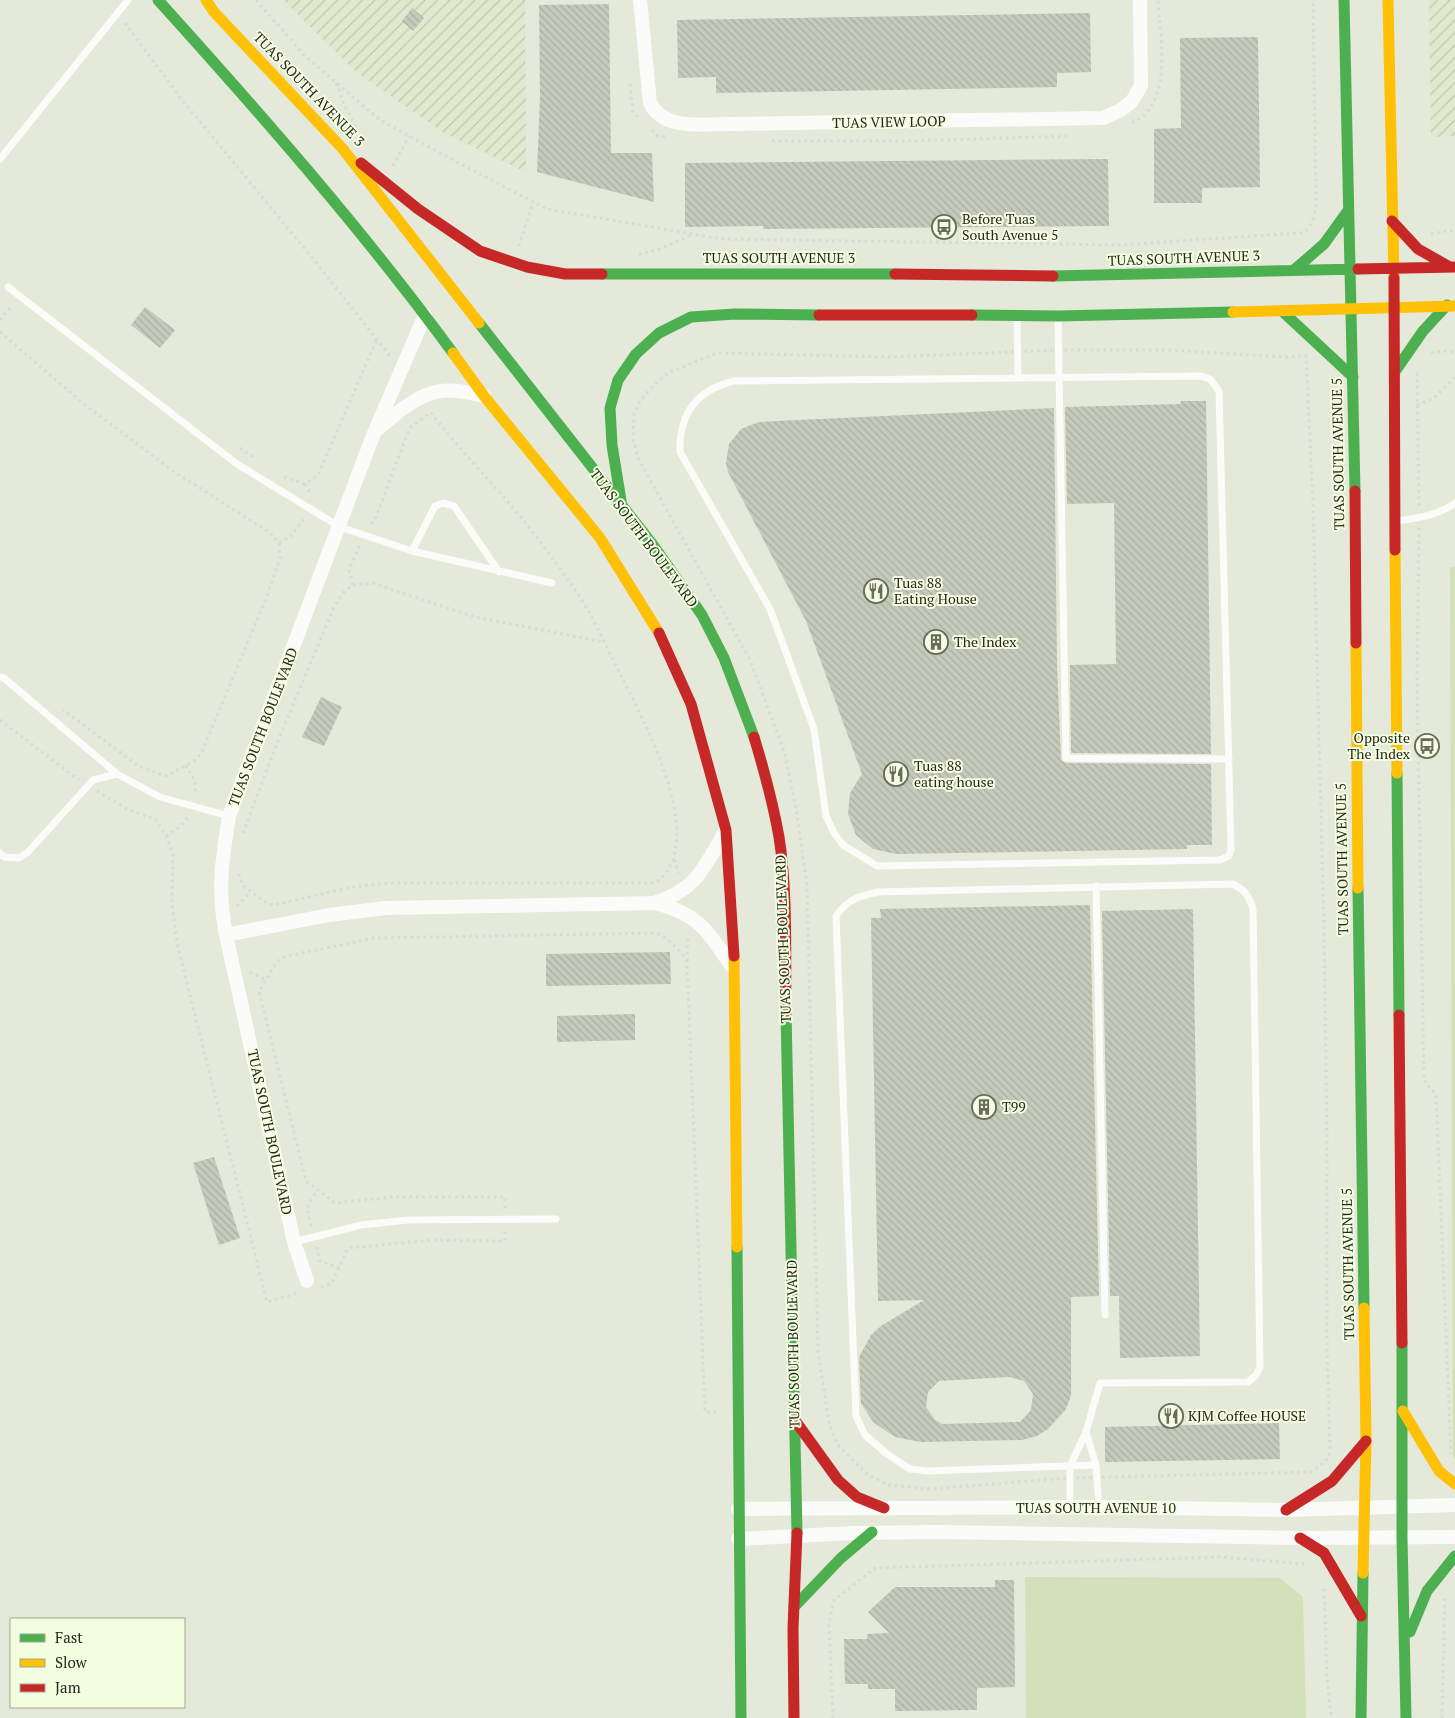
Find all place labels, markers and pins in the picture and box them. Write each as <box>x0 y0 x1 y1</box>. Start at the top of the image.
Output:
place label: Before Tuas South Avenue 5 <box>962 209 1059 244</box>
bus stop icon: Before Tuas South Avenue 5 <box>931 214 957 240</box>
place label: Tuas 88 Eating House <box>894 573 977 608</box>
restaurant icon: Tuas 88 Eating House <box>863 578 889 604</box>
building icon: The Index <box>923 629 949 655</box>
place label: The Index <box>954 632 1017 651</box>
place label: Opposite The Index <box>1348 728 1411 763</box>
bus stop icon: Opposite The Index <box>1414 733 1440 759</box>
place label: Tuas 88 eating house <box>914 756 994 791</box>
restaurant icon: Tuas 88 eating house <box>883 761 909 787</box>
building icon: T99 <box>971 1094 997 1120</box>
place label: T99 <box>1002 1097 1026 1116</box>
restaurant icon: KJM Coffee HOUSE <box>1158 1403 1184 1429</box>
place label: KJM Coffee HOUSE <box>1188 1406 1306 1425</box>

